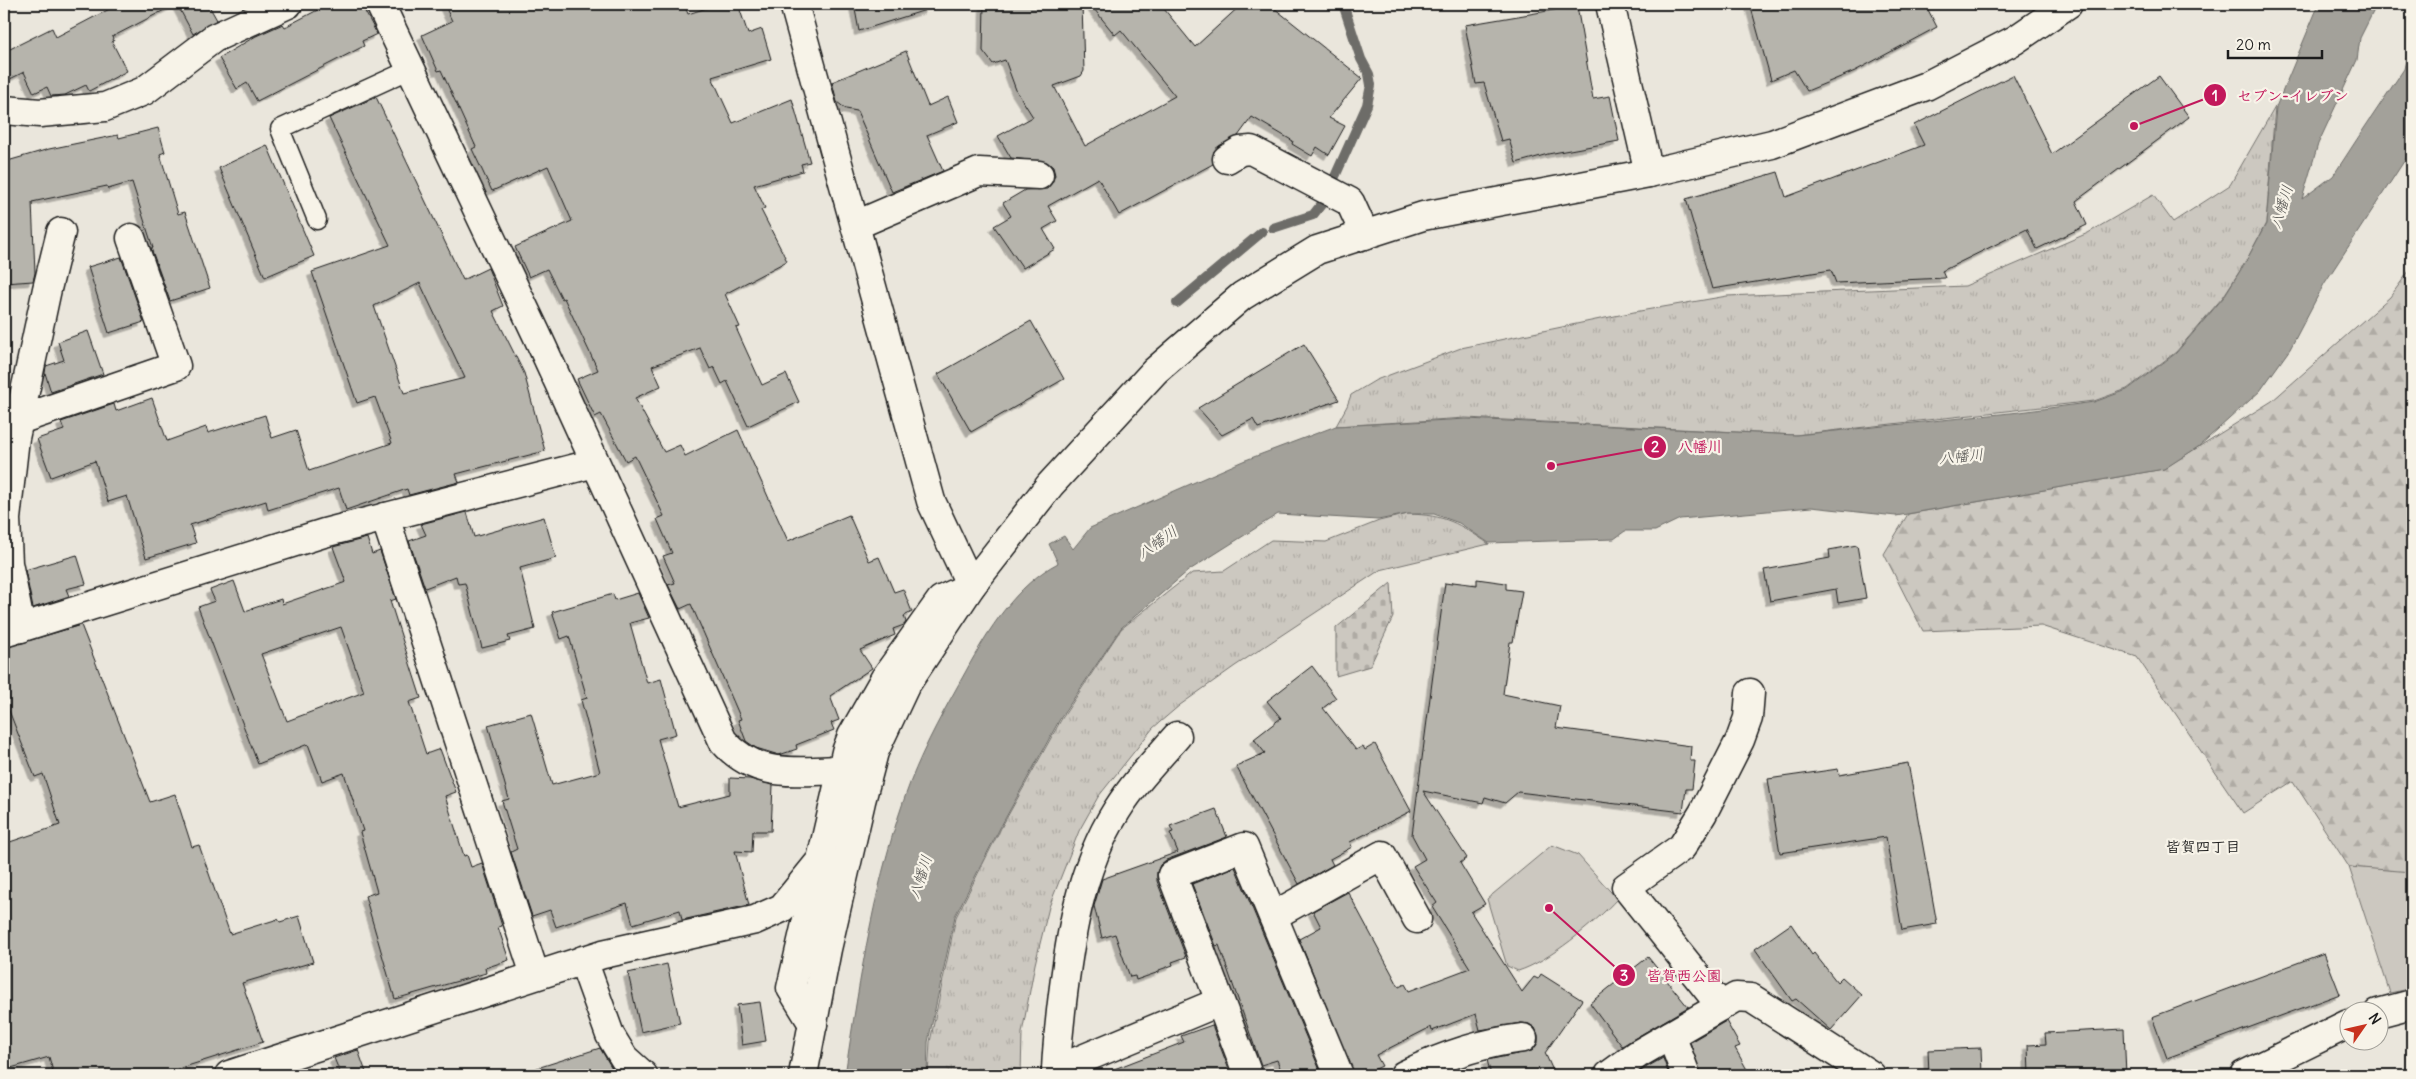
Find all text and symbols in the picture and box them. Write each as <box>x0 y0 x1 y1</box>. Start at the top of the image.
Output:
scale bar <box>2228 28 2322 60</box>
text: 20 m <box>2236 35 2271 54</box>
callout: セブン-イレブン <box>2202 80 2359 110</box>
text: 1 <box>2212 86 2218 105</box>
text: セブン-イレブン <box>2237 86 2349 105</box>
water label: 八幡川 <box>2265 183 2297 231</box>
callout: 八幡川 <box>1642 432 1732 462</box>
text: 2 <box>1651 437 1659 456</box>
text: 八幡川 <box>1677 437 1723 456</box>
water label: 八幡川 <box>1938 444 1984 468</box>
water label: 八幡川 <box>1133 521 1181 563</box>
district label: 皆賀四丁目 <box>2165 837 2241 856</box>
water label: 八幡川 <box>904 853 936 901</box>
callout: 皆賀西公園 <box>1611 960 1731 990</box>
text: 3 <box>1620 966 1628 985</box>
text: 皆賀西公園 <box>1646 966 1722 985</box>
north arrow <box>2338 1002 2388 1052</box>
text: N <box>2365 1010 2385 1028</box>

